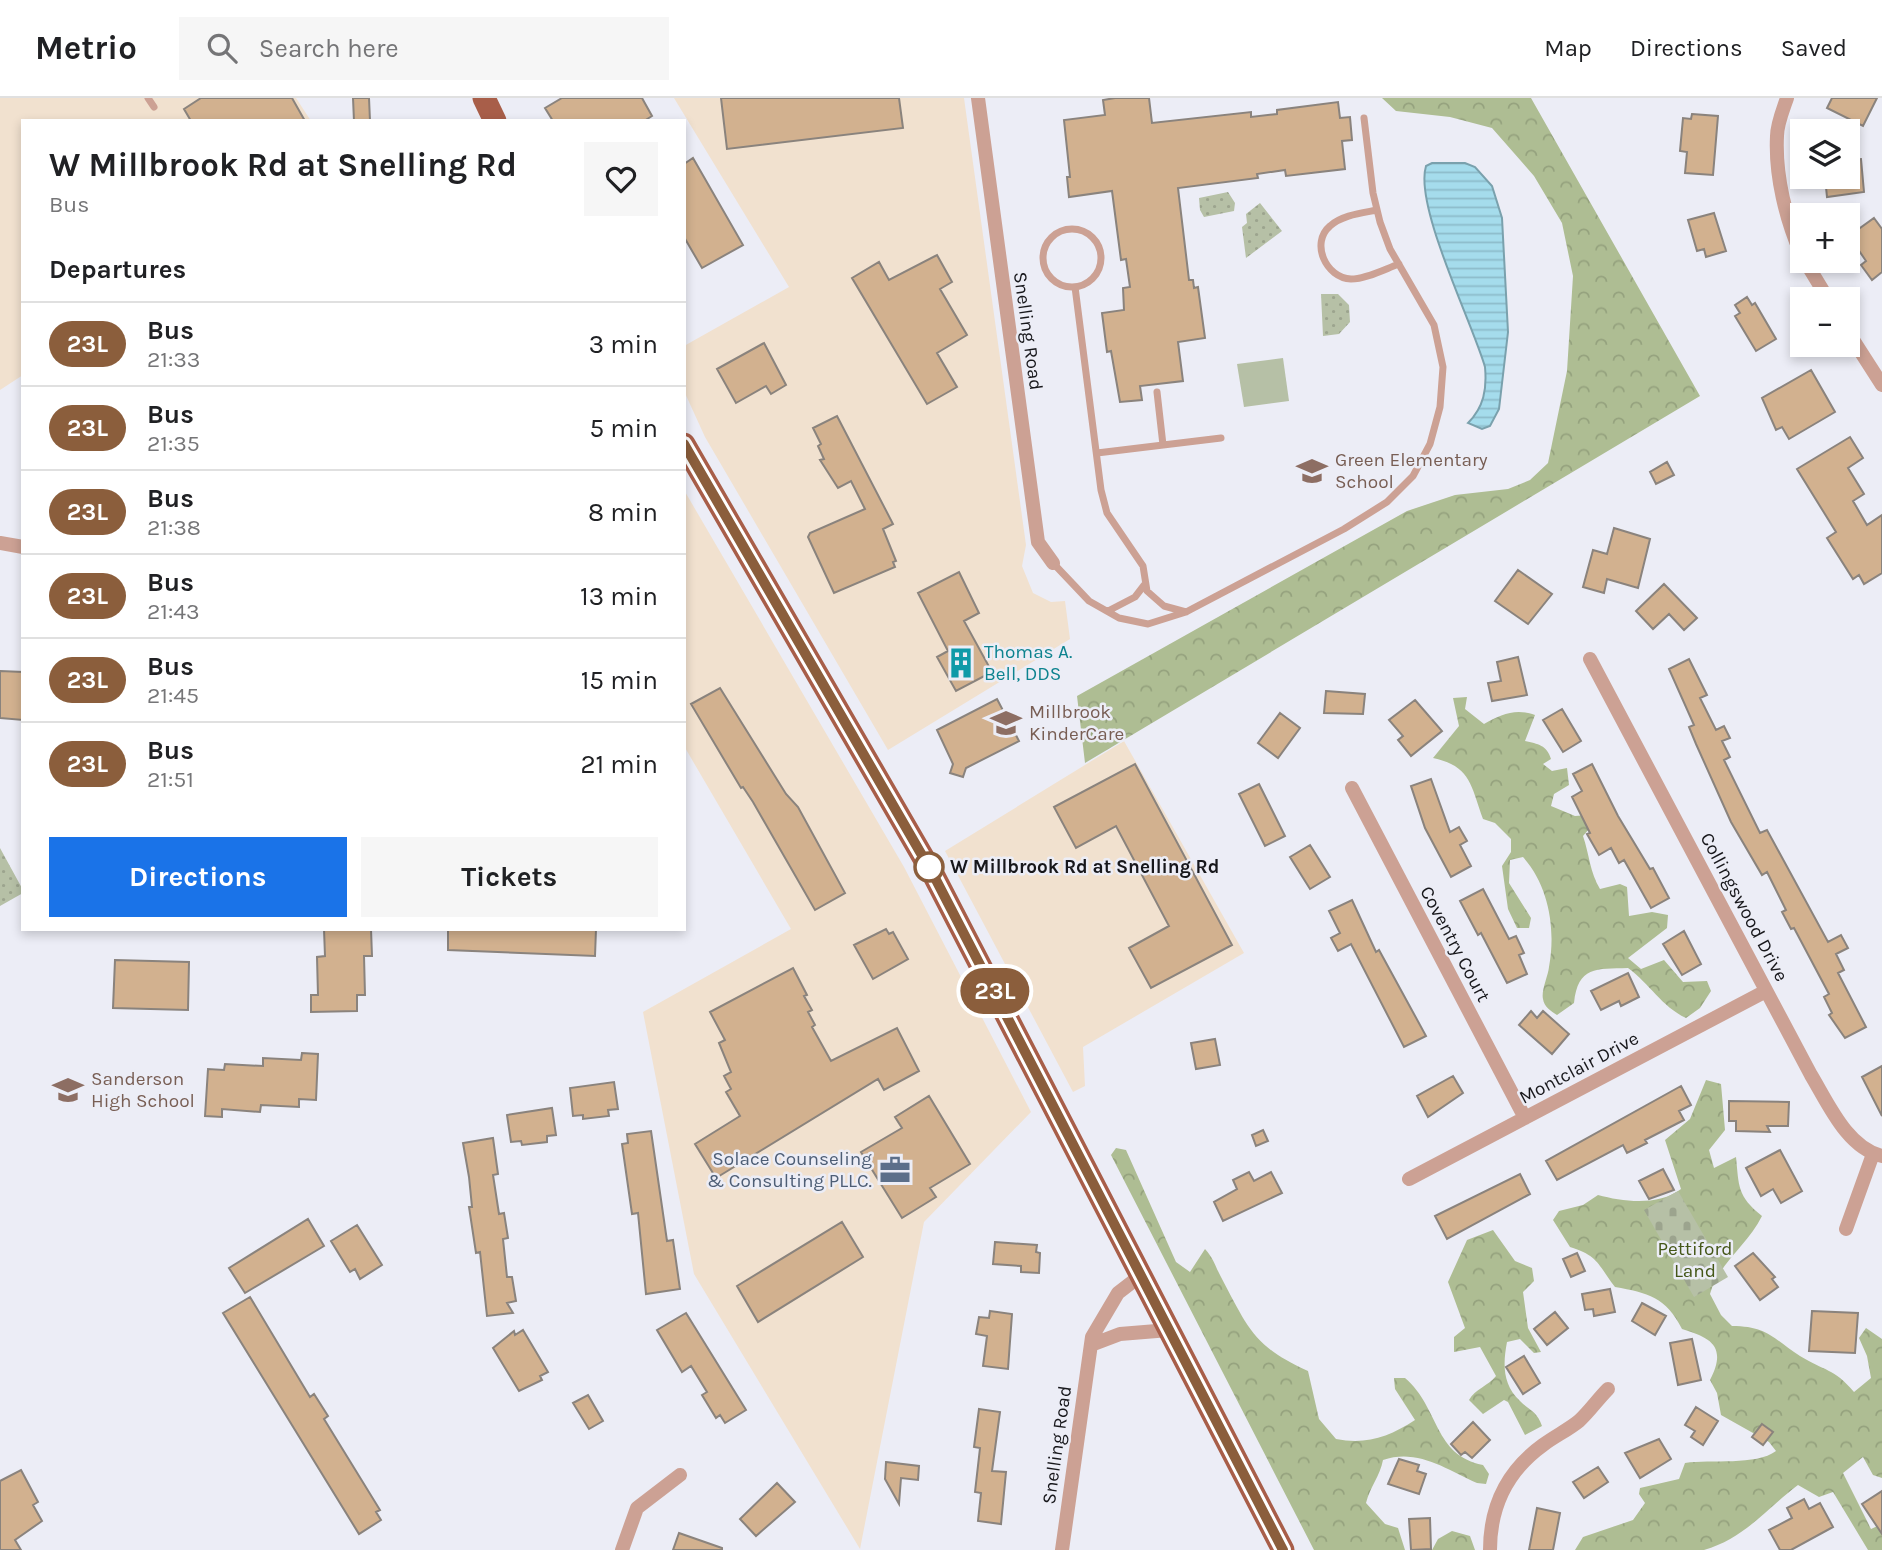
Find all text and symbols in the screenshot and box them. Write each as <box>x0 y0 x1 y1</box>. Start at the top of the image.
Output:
search box <box>179 17 669 80</box>
text: Metrio <box>35 29 137 67</box>
icon: search <box>203 29 241 67</box>
text: Search here <box>259 33 399 64</box>
text: Map <box>1544 34 1592 62</box>
text: Directions <box>1630 34 1743 62</box>
text: Saved <box>1781 34 1847 62</box>
map controls <box>1790 119 1860 357</box>
button: layers <box>1790 119 1860 189</box>
button: heart <box>584 142 658 216</box>
text: W Millbrook Rd at Snelling Rd <box>49 146 517 184</box>
text: Bus <box>49 191 89 218</box>
button: + <box>1790 203 1860 273</box>
text: Departures <box>49 254 186 285</box>
street label: Snelling Road <box>1009 270 1047 392</box>
button: − <box>1790 287 1860 357</box>
text: Bus <box>147 315 194 346</box>
text: 3 min <box>589 329 658 360</box>
text: 23L <box>67 330 108 358</box>
text: 21:33 <box>147 346 200 373</box>
text: Bus <box>147 399 194 430</box>
text: 5 min <box>589 413 658 444</box>
text: 23L <box>67 414 108 442</box>
text: 21:35 <box>147 430 200 457</box>
place label: Green Elementary School <box>1335 449 1488 493</box>
school or university icon: Green Elementary School <box>1295 454 1329 488</box>
text: Bus <box>147 483 194 514</box>
text: 8 min <box>588 497 658 528</box>
text: 23L <box>67 498 108 526</box>
text: 21:38 <box>147 514 201 541</box>
text: Bus <box>147 567 194 598</box>
text: 13 min <box>580 581 658 612</box>
text: 23L <box>67 582 108 610</box>
text: 21:43 <box>147 598 200 625</box>
place label: Thomas A. Bell, DDS <box>984 641 1072 685</box>
building icon: Thomas A. Bell, DDS <box>944 646 978 680</box>
text: Bus <box>147 651 194 682</box>
text: 15 min <box>581 665 658 696</box>
text: 23L <box>67 666 108 694</box>
text: 21:45 <box>147 682 199 709</box>
place label: Millbrook KinderCare <box>1029 701 1124 745</box>
school or university icon: Millbrook KinderCare <box>989 706 1023 740</box>
text: Bus <box>147 735 194 766</box>
text: 21 min <box>580 749 658 780</box>
text: 23L <box>67 750 108 778</box>
text: 21:51 <box>147 766 194 793</box>
street label: Collingswood Drive <box>1696 829 1792 985</box>
button: Directions <box>49 837 347 917</box>
button: Tickets <box>361 837 658 917</box>
marker: W Millbrook Rd at Snelling Rd <box>914 852 944 882</box>
place label: W Millbrook Rd at Snelling Rd <box>950 856 1219 878</box>
street label: Coventry Court <box>1415 882 1495 1006</box>
line badge: 23L <box>955 968 1035 1014</box>
text: 23L <box>974 977 1016 1005</box>
street label: Montclair Drive <box>1516 1027 1642 1109</box>
place label: Sanderson High School <box>91 1068 195 1112</box>
school or university icon: Sanderson High School <box>51 1073 85 1107</box>
place label: Solace Counseling & Consulting PLLC. <box>707 1148 872 1192</box>
office icon: Solace Counseling & Consulting PLLC. <box>878 1153 912 1187</box>
park label: Pettiford Land <box>1657 1238 1733 1282</box>
street label: Snelling Road <box>1038 1384 1076 1506</box>

